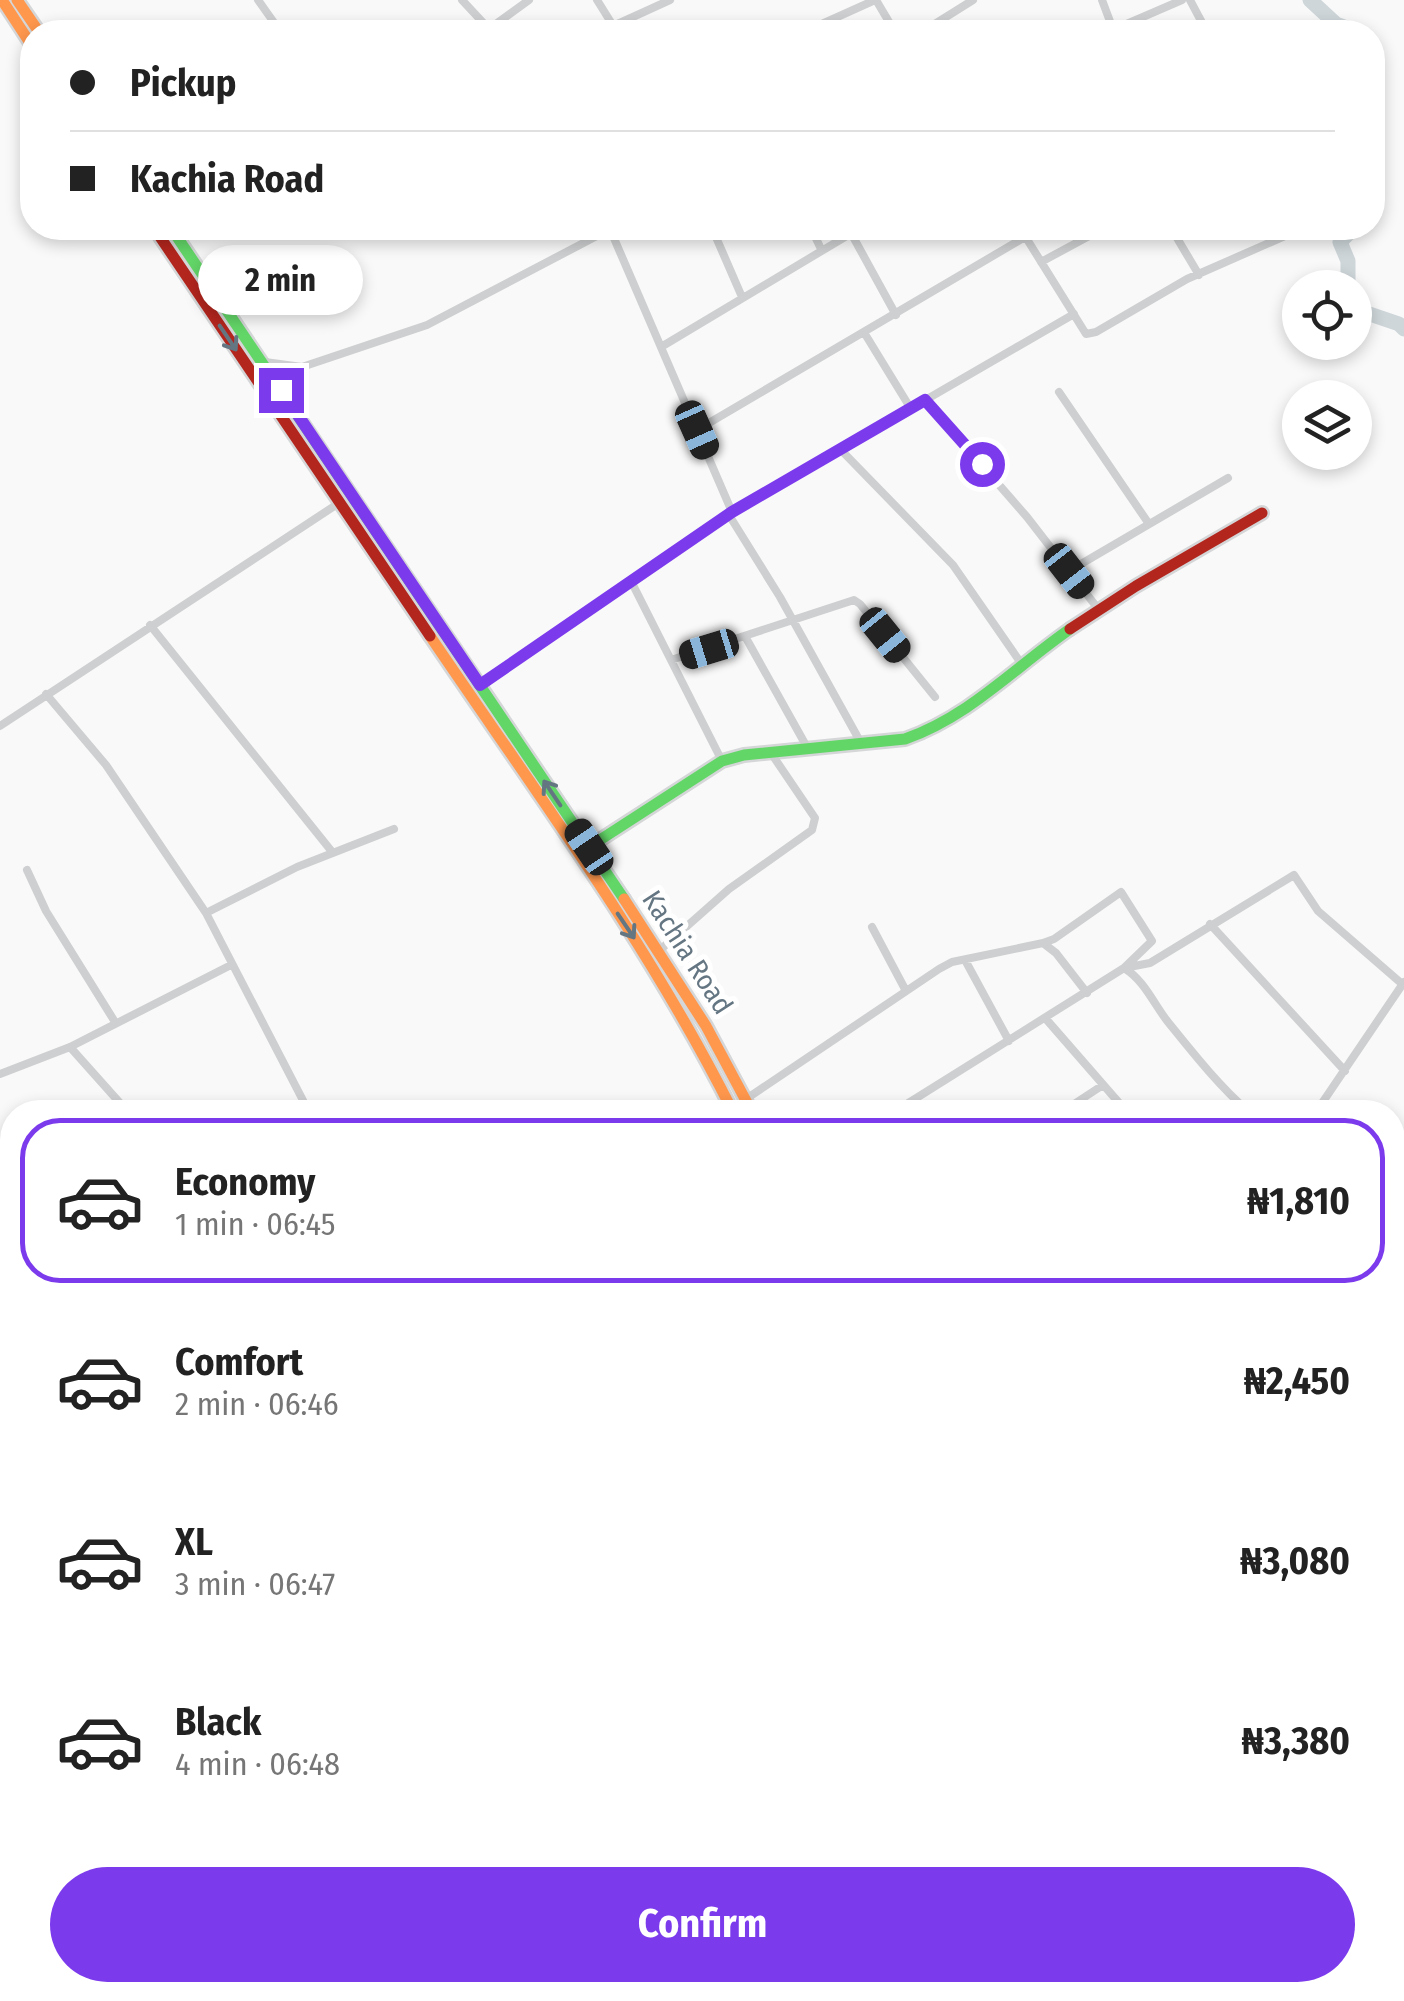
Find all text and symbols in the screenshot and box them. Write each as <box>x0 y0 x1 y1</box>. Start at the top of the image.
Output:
text: Pickup <box>130 60 236 106</box>
text: Kachia Road <box>130 156 324 202</box>
callout: 2 min <box>198 245 364 315</box>
text: 2 min <box>245 261 316 299</box>
map controls <box>1282 270 1372 470</box>
button: locate <box>1282 270 1372 360</box>
one-way arrow <box>217 323 238 351</box>
route end <box>259 368 304 413</box>
button: layers <box>1282 380 1372 470</box>
car <box>671 396 723 464</box>
route start <box>960 442 1005 487</box>
car <box>1039 538 1099 604</box>
car <box>854 602 916 668</box>
car <box>676 626 742 672</box>
one-way arrow <box>542 779 563 807</box>
car <box>560 814 618 880</box>
street label: Kachia Road <box>635 884 740 1020</box>
one-way arrow <box>615 911 636 939</box>
icon: car <box>55 1156 145 1246</box>
text: Economy <box>175 1159 315 1205</box>
text: ₦1,810 <box>1247 1178 1350 1224</box>
text: 1 min · 06:45 <box>175 1205 335 1243</box>
icon: car <box>55 1336 145 1426</box>
text: Comfort <box>175 1339 303 1385</box>
text: ₦2,450 <box>1244 1358 1350 1404</box>
text: 2 min · 06:46 <box>175 1385 339 1423</box>
icon: car <box>55 1516 145 1606</box>
text: XL <box>175 1519 213 1565</box>
text: ₦3,080 <box>1240 1538 1350 1584</box>
text: 3 min · 06:47 <box>175 1565 335 1603</box>
icon: car <box>55 1696 145 1786</box>
text: Black <box>175 1699 261 1745</box>
text: ₦3,380 <box>1242 1718 1350 1764</box>
text: 4 min · 06:48 <box>175 1745 340 1783</box>
button: Confirm <box>50 1867 1355 1982</box>

